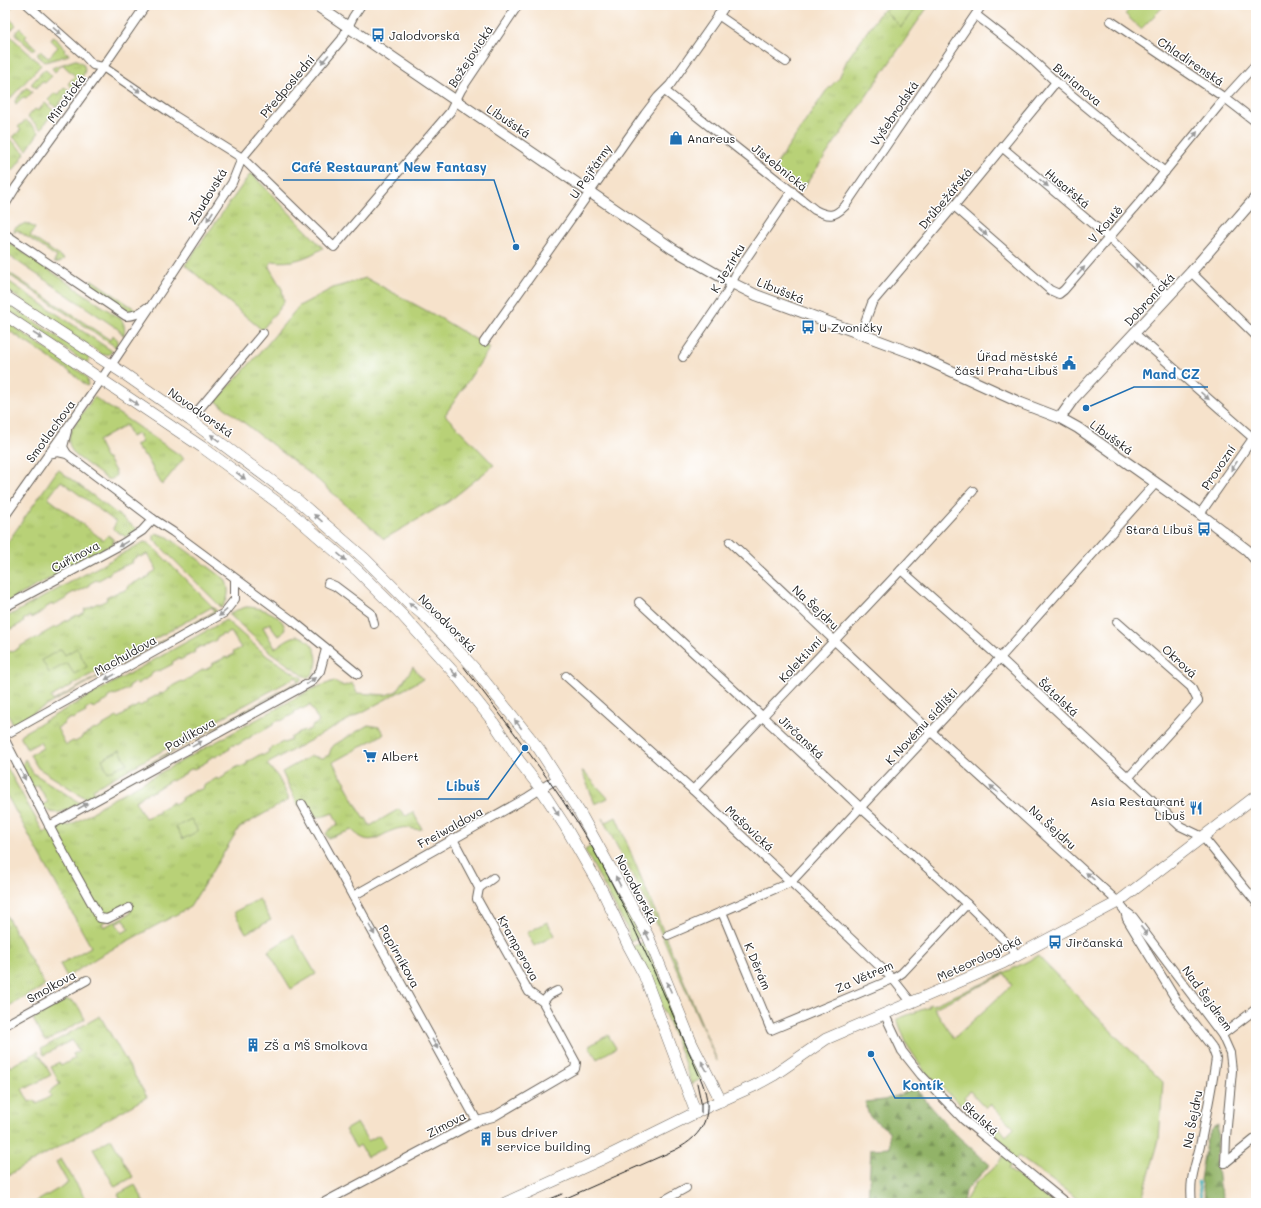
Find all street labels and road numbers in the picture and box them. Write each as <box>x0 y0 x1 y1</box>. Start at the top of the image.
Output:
street label: Božejovická <box>444 22 496 90</box>
street label: Chladírenská <box>1155 33 1227 89</box>
street label: Předposlední <box>256 51 318 121</box>
street label: Burianova <box>1050 59 1106 109</box>
street label: Mirotická <box>43 71 89 125</box>
street label: Vyšebrodská <box>866 77 922 149</box>
street label: Libušská <box>484 100 534 142</box>
street label: Jistebnická <box>749 139 811 195</box>
street label: U Pejřárny <box>565 141 615 201</box>
street label: Drůbežářská <box>915 164 975 232</box>
street label: Husařská <box>1042 164 1094 212</box>
street label: Zbudovská <box>184 165 230 227</box>
street label: V Koutě <box>1084 202 1126 246</box>
street label: K Jezírku <box>706 241 748 295</box>
street label: Dobronická <box>1120 269 1178 329</box>
street label: Libušská <box>755 273 807 307</box>
street label: Novodvorská <box>165 384 237 440</box>
street label: Smotlachova <box>22 396 78 466</box>
street label: Libušská <box>1087 416 1137 458</box>
street label: Provozní <box>1197 441 1239 493</box>
street label: Cuřínova <box>48 537 102 575</box>
street label: Na Šejdru <box>789 581 843 633</box>
street label: Novodvorská <box>415 590 481 656</box>
street label: Machuldova <box>91 631 159 679</box>
street label: Kolektivní <box>775 633 825 685</box>
street label: Okrová <box>1159 641 1201 681</box>
street label: Šátalská <box>1035 674 1083 720</box>
street label: K Novému sídlišti <box>881 684 961 768</box>
street label: Jirčanská <box>776 712 828 762</box>
street label: Pavlíkova <box>162 714 218 754</box>
street label: Mašovická <box>722 801 778 855</box>
street label: Na Šejdru <box>1026 801 1080 853</box>
street label: Freiwaldova <box>415 803 485 851</box>
street label: Novodvorská <box>612 852 662 926</box>
street label: Kramperova <box>495 913 543 983</box>
street label: Papírníkova <box>376 922 424 990</box>
street label: Meteorologická <box>934 931 1024 985</box>
street label: K Děrám <box>741 940 775 992</box>
street label: Za Větrem <box>832 956 896 996</box>
street label: Nad Šejdrem <box>1179 962 1237 1034</box>
street label: Smolkova <box>24 966 78 1006</box>
street label: Na Šejdru <box>1179 1089 1205 1149</box>
street label: Skalská <box>960 1098 1002 1138</box>
street label: Zimova <box>424 1107 468 1141</box>

